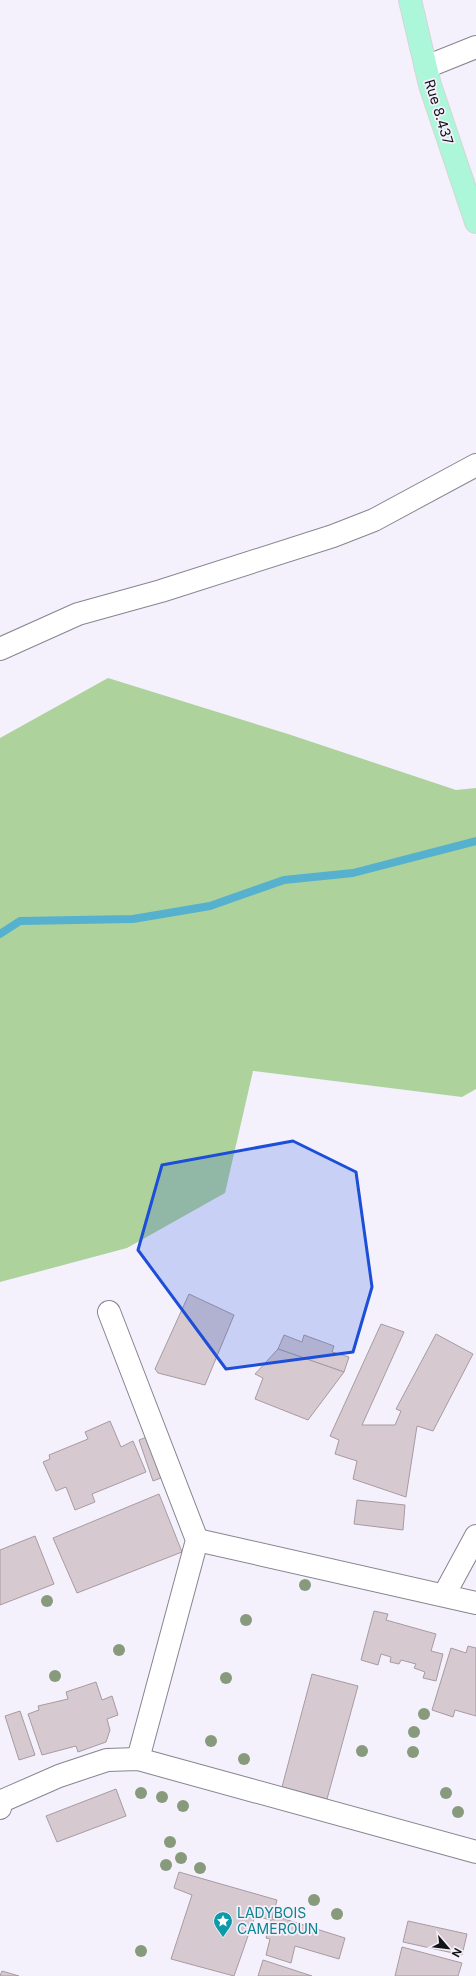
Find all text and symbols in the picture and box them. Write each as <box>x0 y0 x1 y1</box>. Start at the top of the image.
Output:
street label: Rue 8.437 <box>421 77 457 147</box>
place label: LADYBOIS CAMEROUN <box>237 1904 318 1937</box>
place icon: LADYBOIS CAMEROUN <box>212 1910 234 1938</box>
north arrow <box>428 1928 468 1968</box>
text: N <box>449 1946 465 1960</box>

